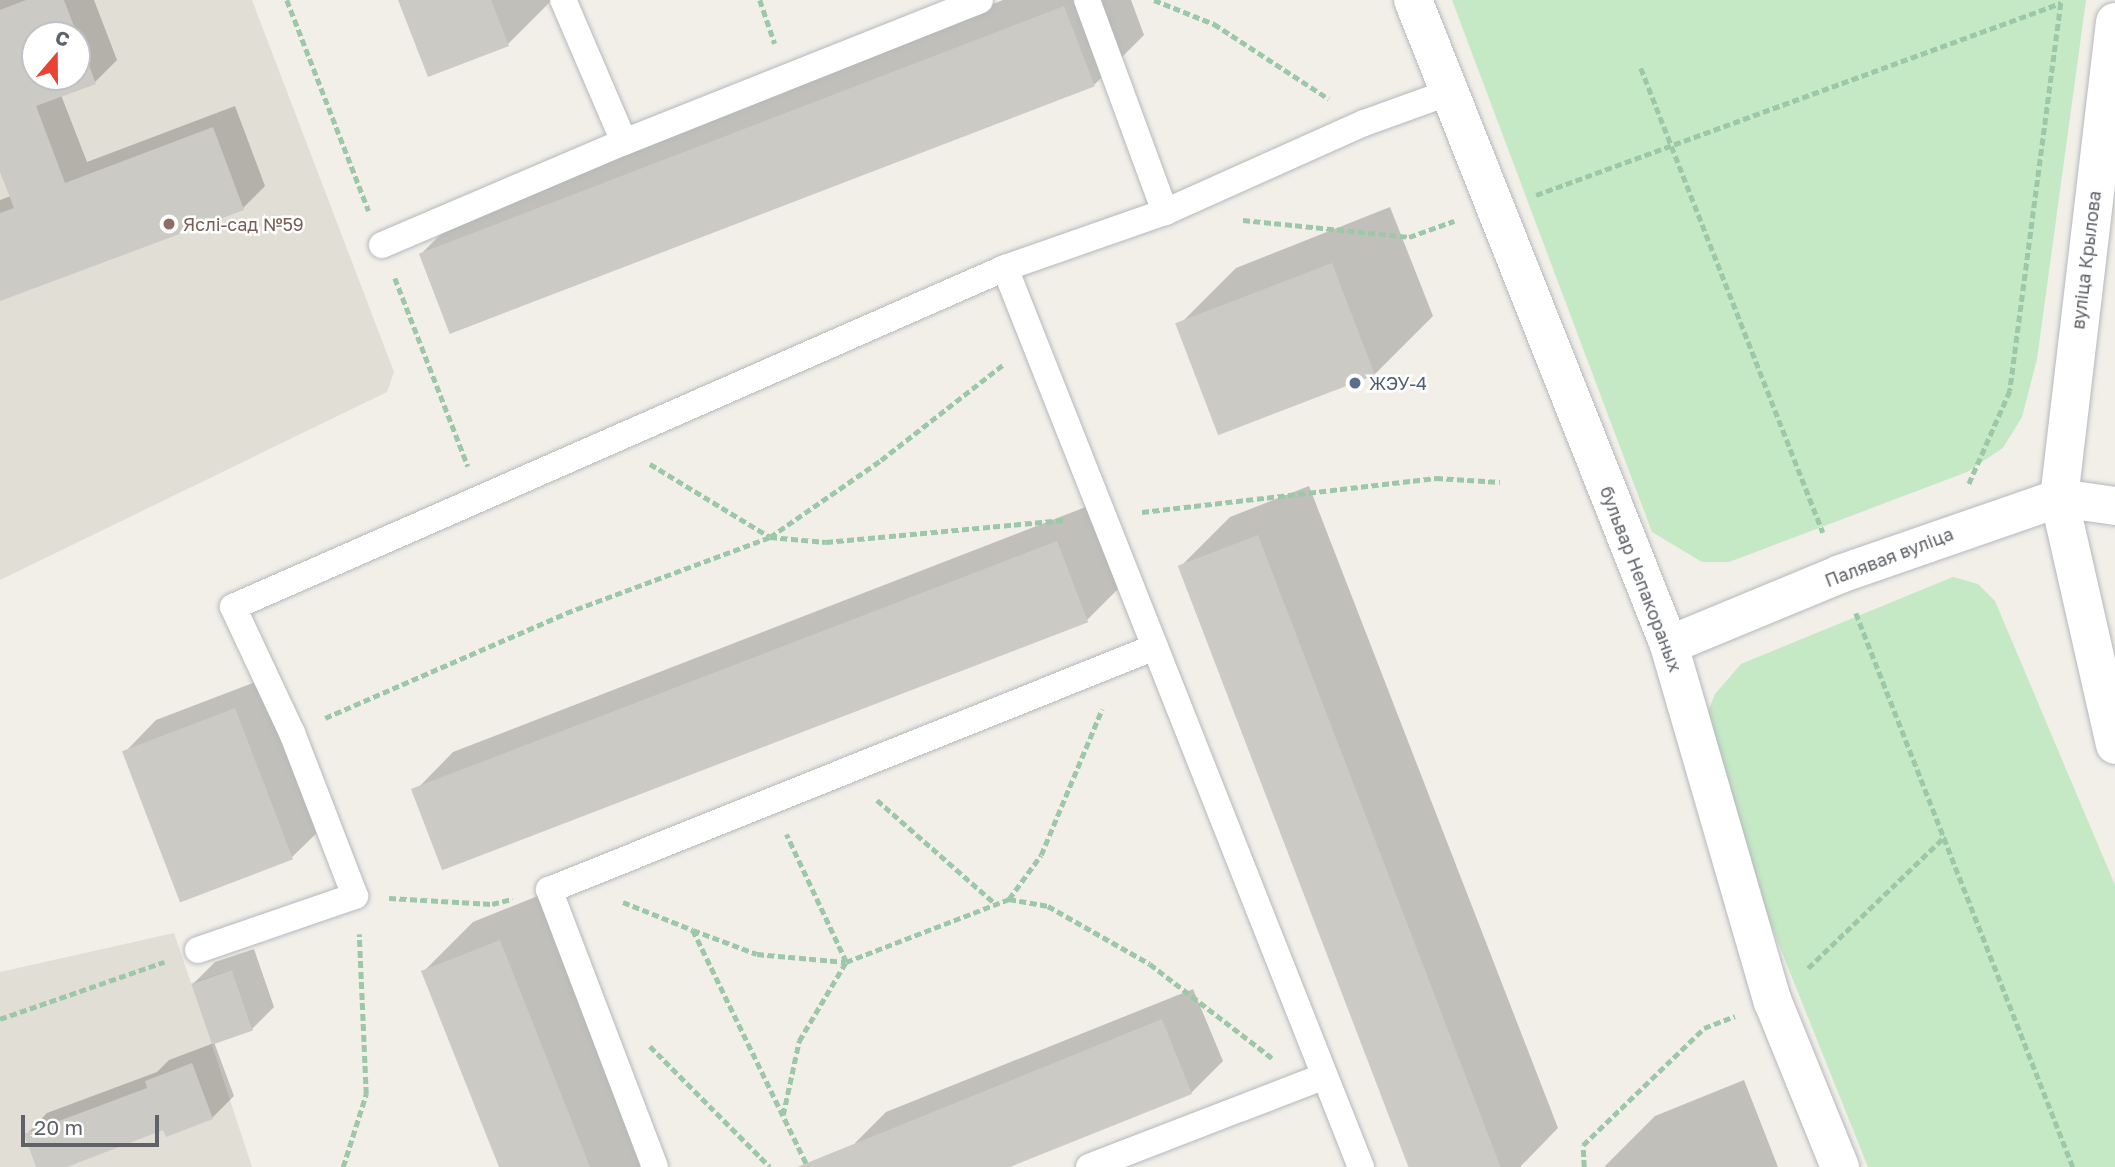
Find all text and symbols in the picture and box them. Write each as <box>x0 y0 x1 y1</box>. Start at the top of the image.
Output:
north arrow <box>21 21 91 91</box>
text: С <box>52 25 73 51</box>
street label: вуліца Крылова <box>2067 190 2105 330</box>
place label: Яслі-сад №59 <box>183 213 304 235</box>
marker: Яслі-сад №59 <box>161 216 177 232</box>
place label: ЖЭУ-4 <box>1369 372 1427 394</box>
marker: ЖЭУ-4 <box>1347 375 1363 391</box>
street label: бульвар Непакораных <box>1596 483 1686 675</box>
street label: Палявая вуліца <box>1822 523 1956 591</box>
scale bar <box>24 1100 163 1144</box>
text: 20 m <box>34 1114 83 1140</box>

